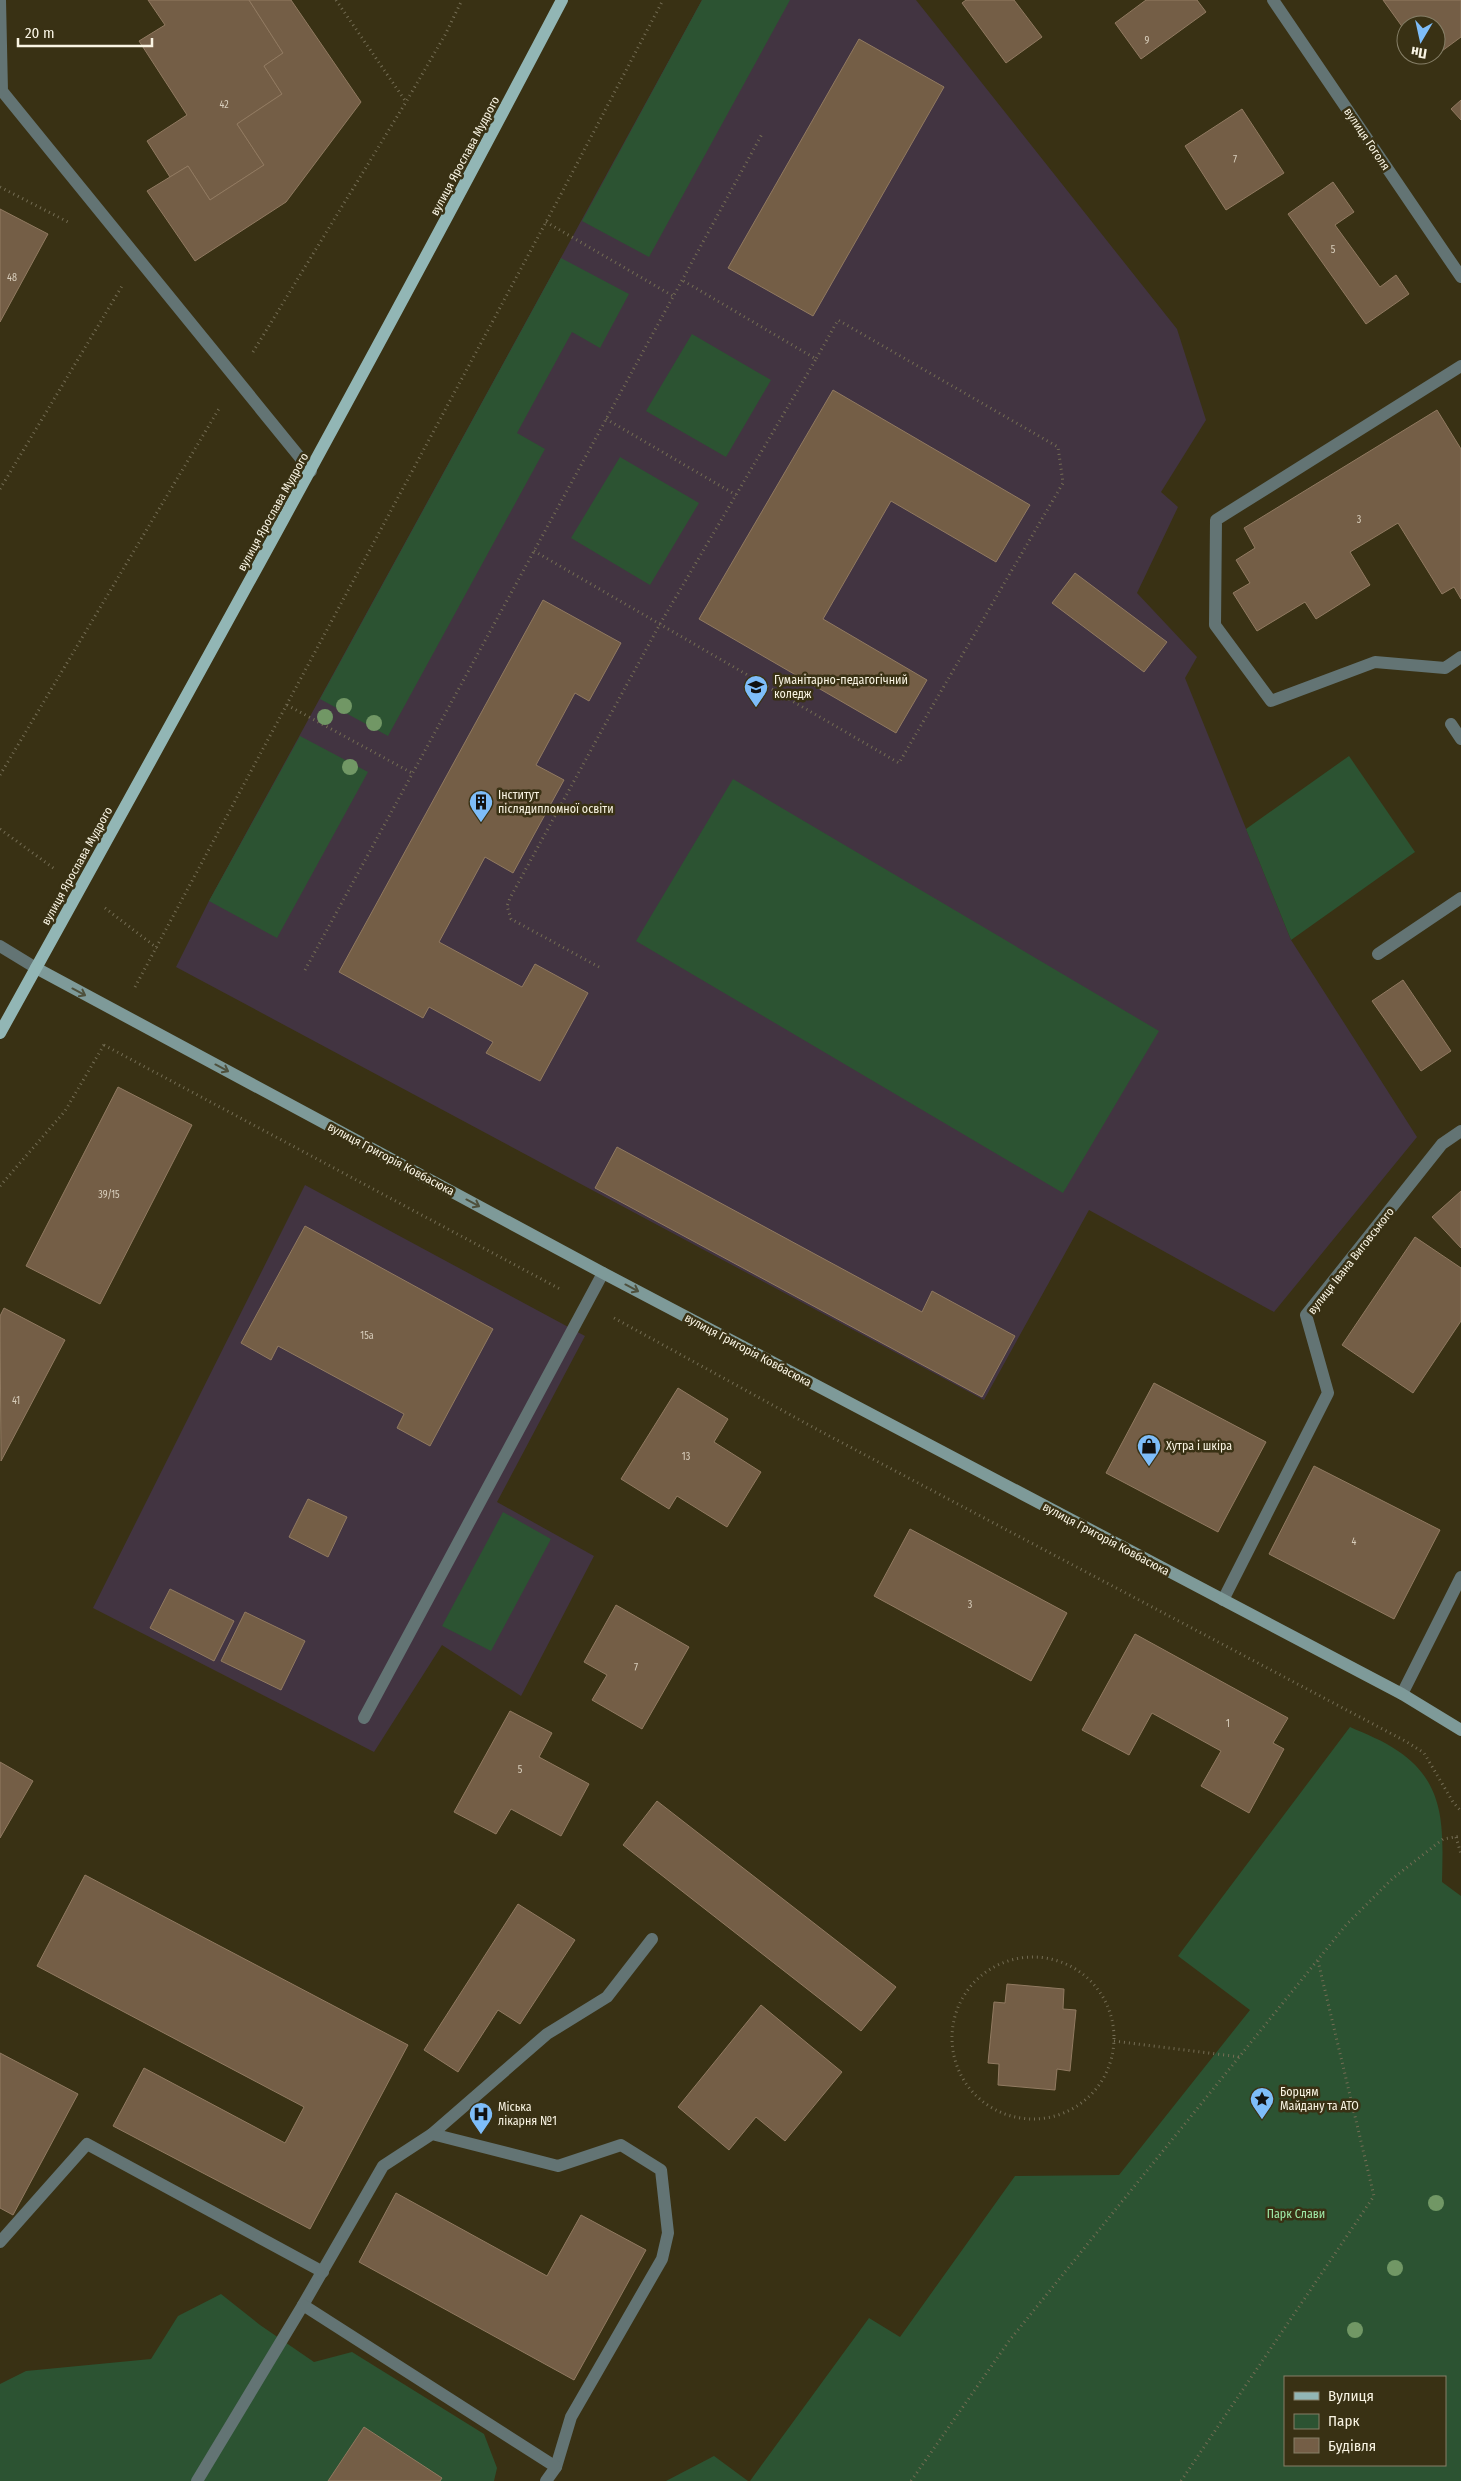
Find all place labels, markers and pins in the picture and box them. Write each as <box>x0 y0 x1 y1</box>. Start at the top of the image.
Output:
place label: Гуманітарно-педагогічний коледж <box>774 673 908 701</box>
school or university icon: Гуманітарно-педагогічний коледж <box>743 674 769 708</box>
place label: Інститут післядипломної освіти <box>498 788 614 816</box>
building icon: Інститут післядипломної освіти <box>468 789 494 823</box>
shop icon: Хутра і шкіра <box>1136 1433 1162 1467</box>
place label: Хутра і шкіра <box>1166 1439 1232 1453</box>
place label: Борцям Майдану та АТО <box>1280 2085 1359 2113</box>
place icon: Борцям Майдану та АТО <box>1249 2086 1275 2120</box>
place label: Міська лікарня №1 <box>498 2100 557 2128</box>
hospital icon: Міська лікарня №1 <box>468 2101 494 2135</box>

